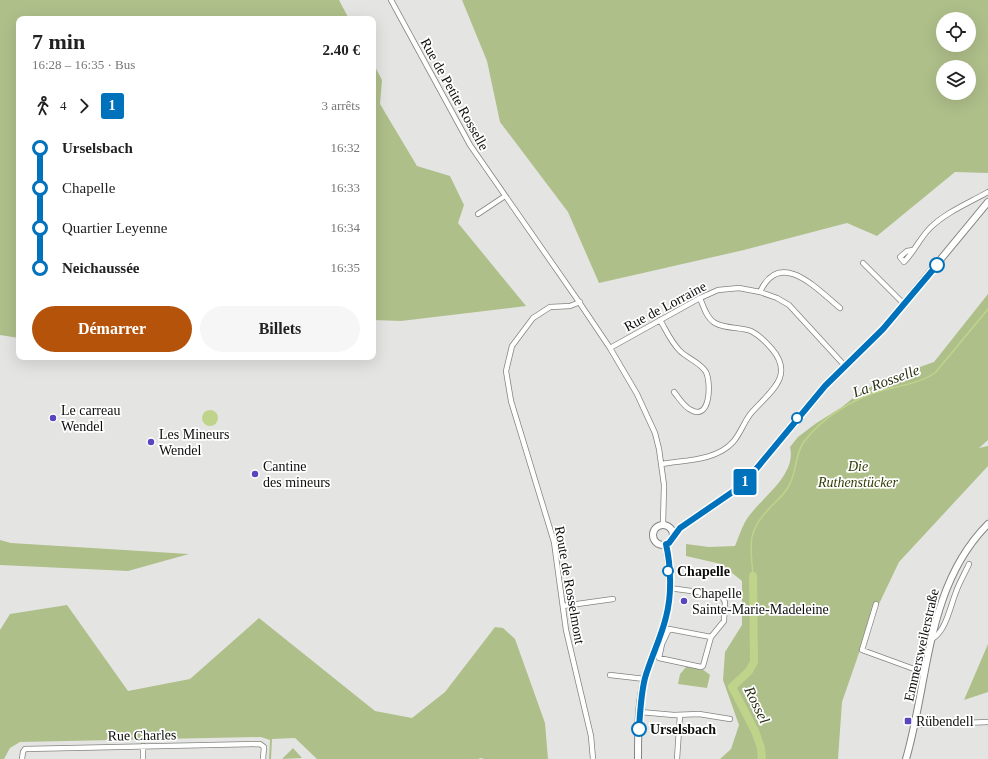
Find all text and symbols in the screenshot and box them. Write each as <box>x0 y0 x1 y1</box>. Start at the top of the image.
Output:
map controls <box>936 12 976 100</box>
button: locate <box>936 12 976 52</box>
text: 7 min <box>32 29 85 54</box>
street label: Rue de Petite Rosselle <box>418 36 492 153</box>
text: 2.40 € <box>323 42 360 58</box>
text: 16:28 – 16:35 · Bus <box>32 57 135 72</box>
button: layers <box>936 60 976 100</box>
icon: walk <box>32 95 54 117</box>
icon: forward <box>73 95 95 117</box>
text: 4 <box>60 98 67 113</box>
text: 1 <box>109 98 116 113</box>
text: 3 arrêts <box>321 98 360 113</box>
text: Urselsbach <box>62 140 133 156</box>
text: 16:32 <box>330 140 360 155</box>
text: Chapelle <box>62 180 115 196</box>
text: 16:33 <box>330 180 360 195</box>
text: Quartier Leyenne <box>62 220 167 236</box>
text: 16:34 <box>330 220 360 235</box>
unlabelled marker <box>929 257 945 273</box>
text: Neichaussée <box>62 260 140 276</box>
text: 16:35 <box>330 260 360 275</box>
street label: Rue de Lorraine <box>622 278 709 334</box>
button: Démarrer <box>32 306 192 352</box>
button: Billets <box>200 306 360 352</box>
water label: La Rosselle <box>850 361 922 401</box>
place label: Le carreau Wendel <box>61 403 120 434</box>
unlabelled marker <box>791 412 803 424</box>
marker: Le carreau Wendel <box>48 413 58 423</box>
place label: Les Mineurs Wendel <box>159 427 229 458</box>
marker: Les Mineurs Wendel <box>146 437 156 447</box>
place label: Cantine des mineurs <box>263 459 330 490</box>
park label: Die Ruthenstücker <box>817 459 899 490</box>
marker: Cantine des mineurs <box>250 469 260 479</box>
line badge: 1 <box>732 469 758 495</box>
text: 1 <box>742 474 749 489</box>
street label: Route de Rosselmont <box>552 525 587 645</box>
place label: Chapelle <box>677 564 730 579</box>
marker: Chapelle <box>662 565 674 577</box>
place label: Chapelle Sainte-Marie-Madeleine <box>692 586 829 617</box>
street label: Emmersweilerstraße <box>901 587 942 703</box>
marker: Chapelle Sainte-Marie-Madeleine <box>679 596 689 606</box>
water label: Rossel <box>741 683 773 726</box>
place label: Rübendell <box>916 714 974 729</box>
marker: Rübendell <box>903 716 913 726</box>
marker: Urselsbach <box>631 721 647 737</box>
place label: Urselsbach <box>650 722 716 737</box>
street label: Rue Charles <box>107 727 177 744</box>

